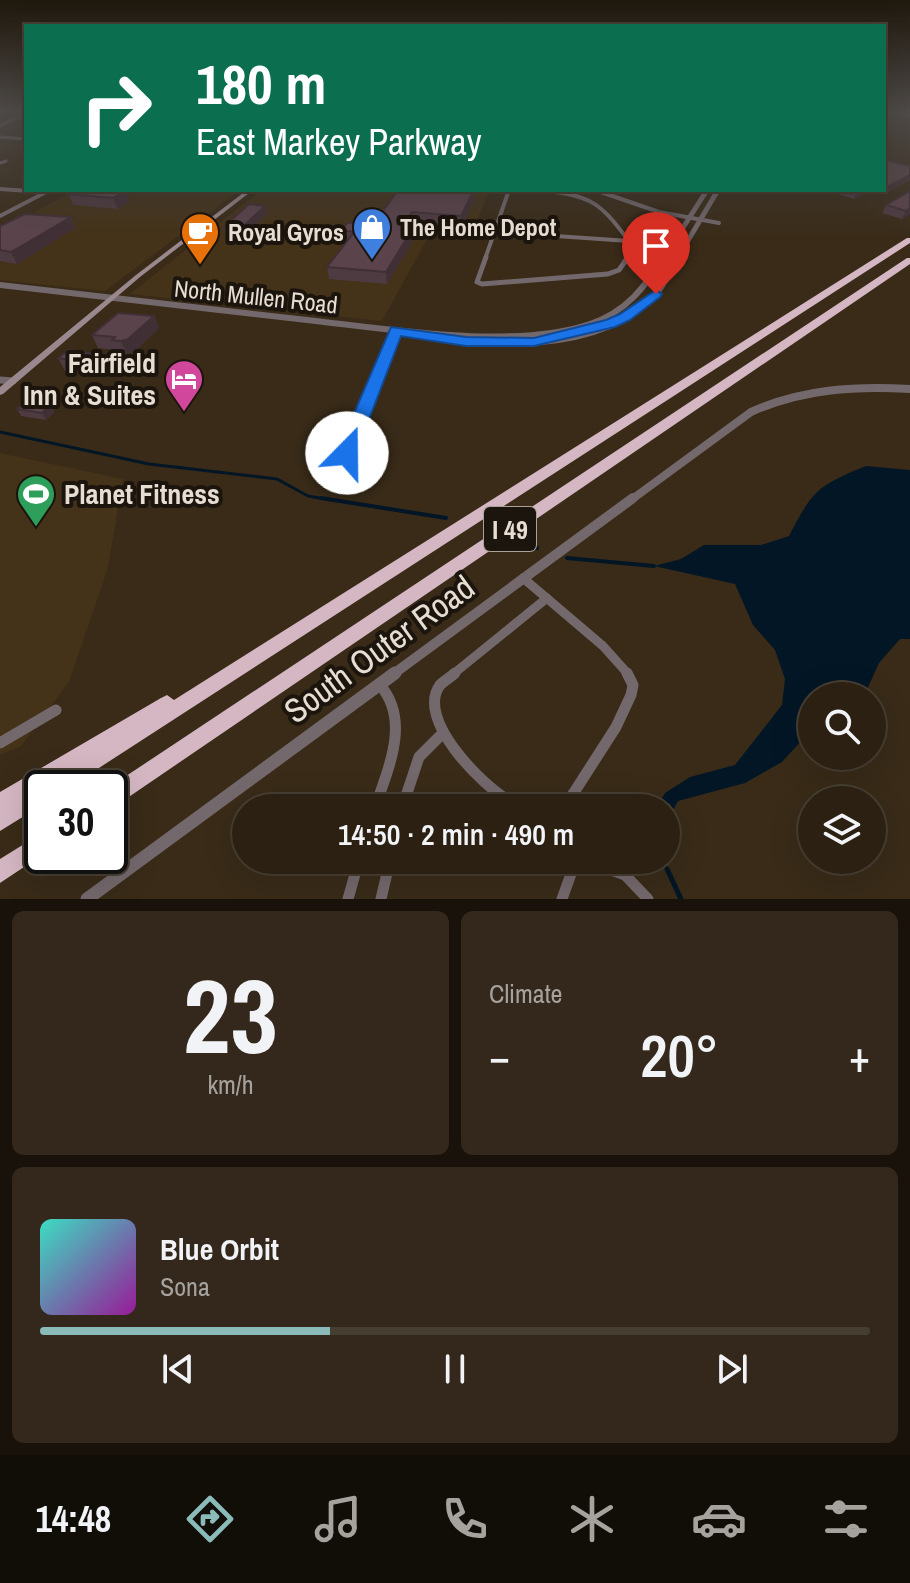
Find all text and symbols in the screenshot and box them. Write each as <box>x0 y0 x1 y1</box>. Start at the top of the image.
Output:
text: 180 m <box>196 46 326 121</box>
icon: right <box>64 56 168 160</box>
text: East Markey Parkway <box>196 118 481 166</box>
shop icon: The Home Depot <box>351 206 393 261</box>
cafe icon: Royal Gyros <box>179 211 221 266</box>
place label: The Home Depot <box>400 211 557 243</box>
pin <box>622 212 690 294</box>
place label: Royal Gyros <box>228 216 344 248</box>
icon: arrive <box>634 224 678 268</box>
street label: North Mullen Road <box>173 272 339 320</box>
place label: Fairfield Inn & Suites <box>23 344 156 414</box>
hotel icon: Fairfield Inn & Suites <box>163 358 205 413</box>
position arrow <box>305 411 389 495</box>
sports icon: Planet Fitness <box>15 473 57 528</box>
place label: Planet Fitness <box>64 475 220 513</box>
road number: I 49 <box>484 507 536 551</box>
street label: South Outer Road <box>275 564 483 734</box>
map controls <box>798 682 886 874</box>
button: search <box>798 682 886 770</box>
speed limit sign: 30 <box>24 770 128 874</box>
button: layers <box>798 786 886 874</box>
text: 14:50 · 2 min · 490 m <box>338 814 574 854</box>
text: 23 <box>183 945 278 1085</box>
text: Climate <box>489 976 562 1011</box>
text: 20° <box>640 1015 719 1096</box>
text: − <box>489 1026 510 1086</box>
text: + <box>849 1026 870 1086</box>
text: km/h <box>207 1067 254 1102</box>
text: Blue Orbit <box>160 1229 279 1269</box>
text: Sona <box>160 1269 210 1304</box>
icon: previous <box>156 1347 200 1391</box>
icon: pause <box>433 1347 477 1391</box>
icon: next <box>710 1347 754 1391</box>
icon: directions <box>182 1491 238 1547</box>
icon: music <box>310 1491 366 1547</box>
icon: phone <box>437 1491 493 1547</box>
icon: climate <box>564 1491 620 1547</box>
icon: car <box>691 1491 747 1547</box>
icon: filters <box>818 1491 874 1547</box>
text: 14:48 <box>36 1495 111 1543</box>

